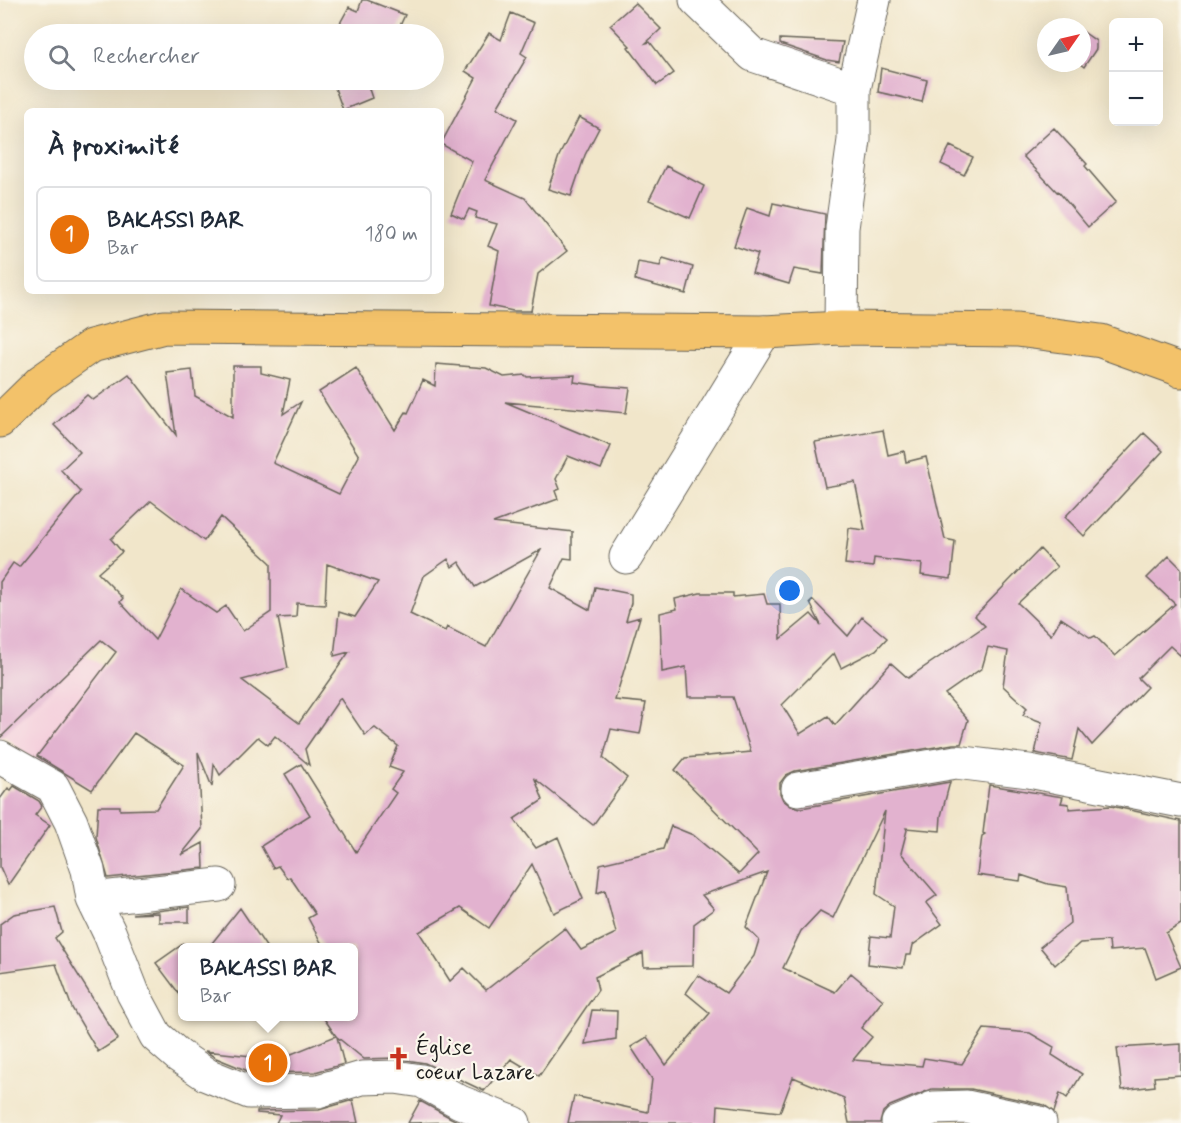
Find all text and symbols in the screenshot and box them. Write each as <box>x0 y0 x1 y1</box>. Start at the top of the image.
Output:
north arrow <box>1037 18 1091 72</box>
map controls <box>1109 18 1163 126</box>
button: + <box>1109 18 1163 72</box>
search box <box>24 24 444 90</box>
icon: search <box>45 41 78 74</box>
text: Rechercher <box>93 43 200 71</box>
button: − <box>1109 72 1163 126</box>
text: À proximité <box>48 130 179 164</box>
text: BAKASSI BAR <box>107 207 243 235</box>
text: 1 <box>65 221 74 248</box>
text: 180 m <box>365 221 418 248</box>
text: Bar <box>107 235 138 262</box>
your location <box>775 576 804 605</box>
popup <box>178 943 358 1021</box>
text: BAKASSI BAR <box>200 955 336 983</box>
text: Bar <box>200 983 231 1010</box>
place label: Église coeur Lazare <box>416 1033 535 1087</box>
pin: 1 <box>248 1040 288 1086</box>
church icon: Église coeur Lazare <box>385 1046 411 1072</box>

